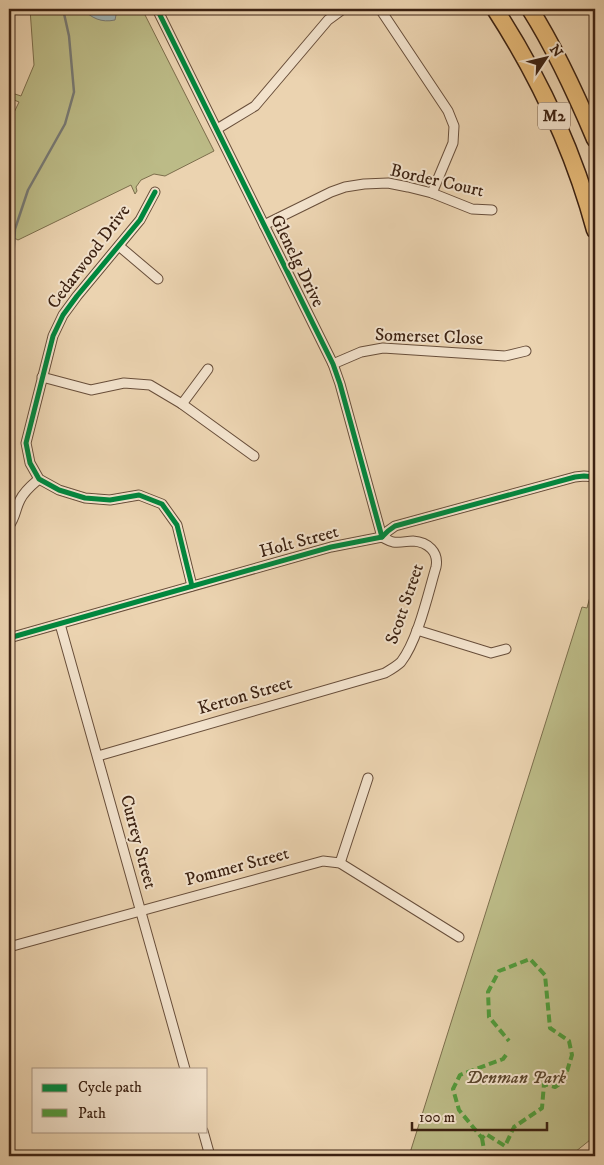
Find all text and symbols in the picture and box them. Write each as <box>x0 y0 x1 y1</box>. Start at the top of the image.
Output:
north arrow <box>522 32 572 82</box>
text: N <box>545 41 567 61</box>
road number: M2 <box>538 102 570 130</box>
street label: Border Court <box>388 160 486 203</box>
street label: Cedarwood Drive <box>43 201 135 313</box>
street label: Glenelg Drive <box>265 211 329 311</box>
street label: Somerset Close <box>374 324 484 350</box>
street label: Holt Street <box>257 521 341 563</box>
street label: Scott Street <box>381 561 429 647</box>
street label: Kerton Street <box>195 672 295 720</box>
street label: Currey Street <box>115 793 161 892</box>
street label: Pommer Street <box>183 843 291 891</box>
park label: Denman Park <box>466 1067 567 1089</box>
legend <box>32 1068 208 1132</box>
text: Cycle path <box>78 1078 142 1097</box>
scale bar <box>412 1100 546 1132</box>
text: Path <box>78 1104 106 1123</box>
text: 100 m <box>419 1108 455 1127</box>

